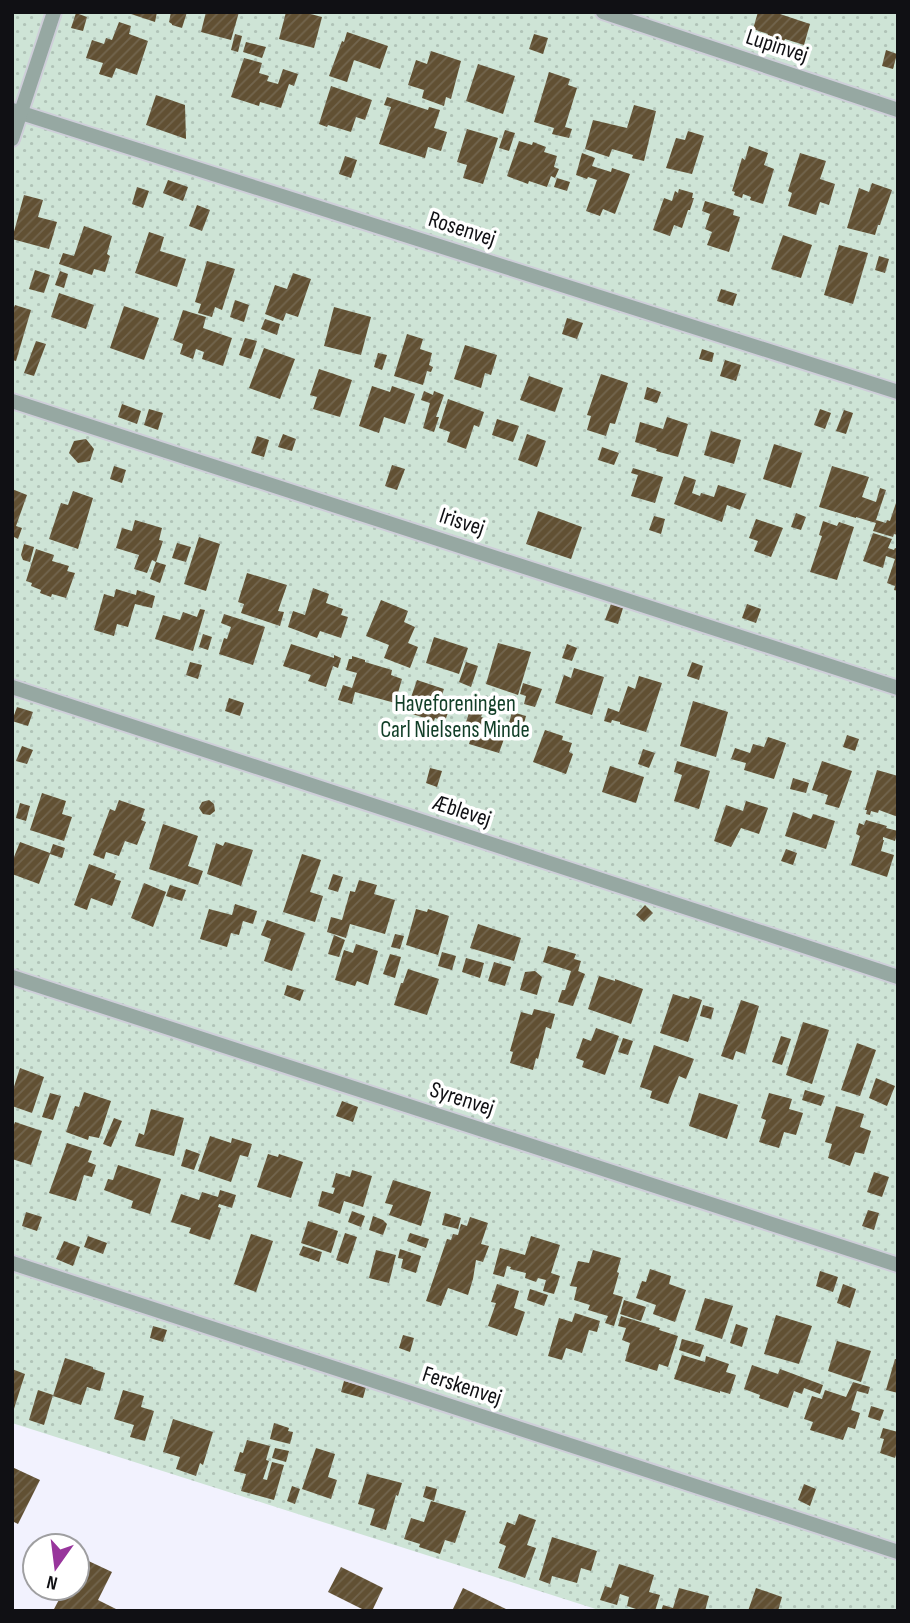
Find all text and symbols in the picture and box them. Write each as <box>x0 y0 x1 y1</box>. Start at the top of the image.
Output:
street label: Lupinvej <box>742 23 812 69</box>
street label: Rosenvej <box>425 205 499 253</box>
street label: Irisvej <box>436 502 488 542</box>
park label: Haveforeningen Carl Nielsens Minde <box>380 690 530 744</box>
street label: Æblevej <box>428 788 495 834</box>
street label: Syrenvej <box>426 1075 498 1123</box>
street label: Ferskenvej <box>419 1360 505 1412</box>
north arrow <box>21 1532 91 1602</box>
text: N <box>45 1570 60 1594</box>

